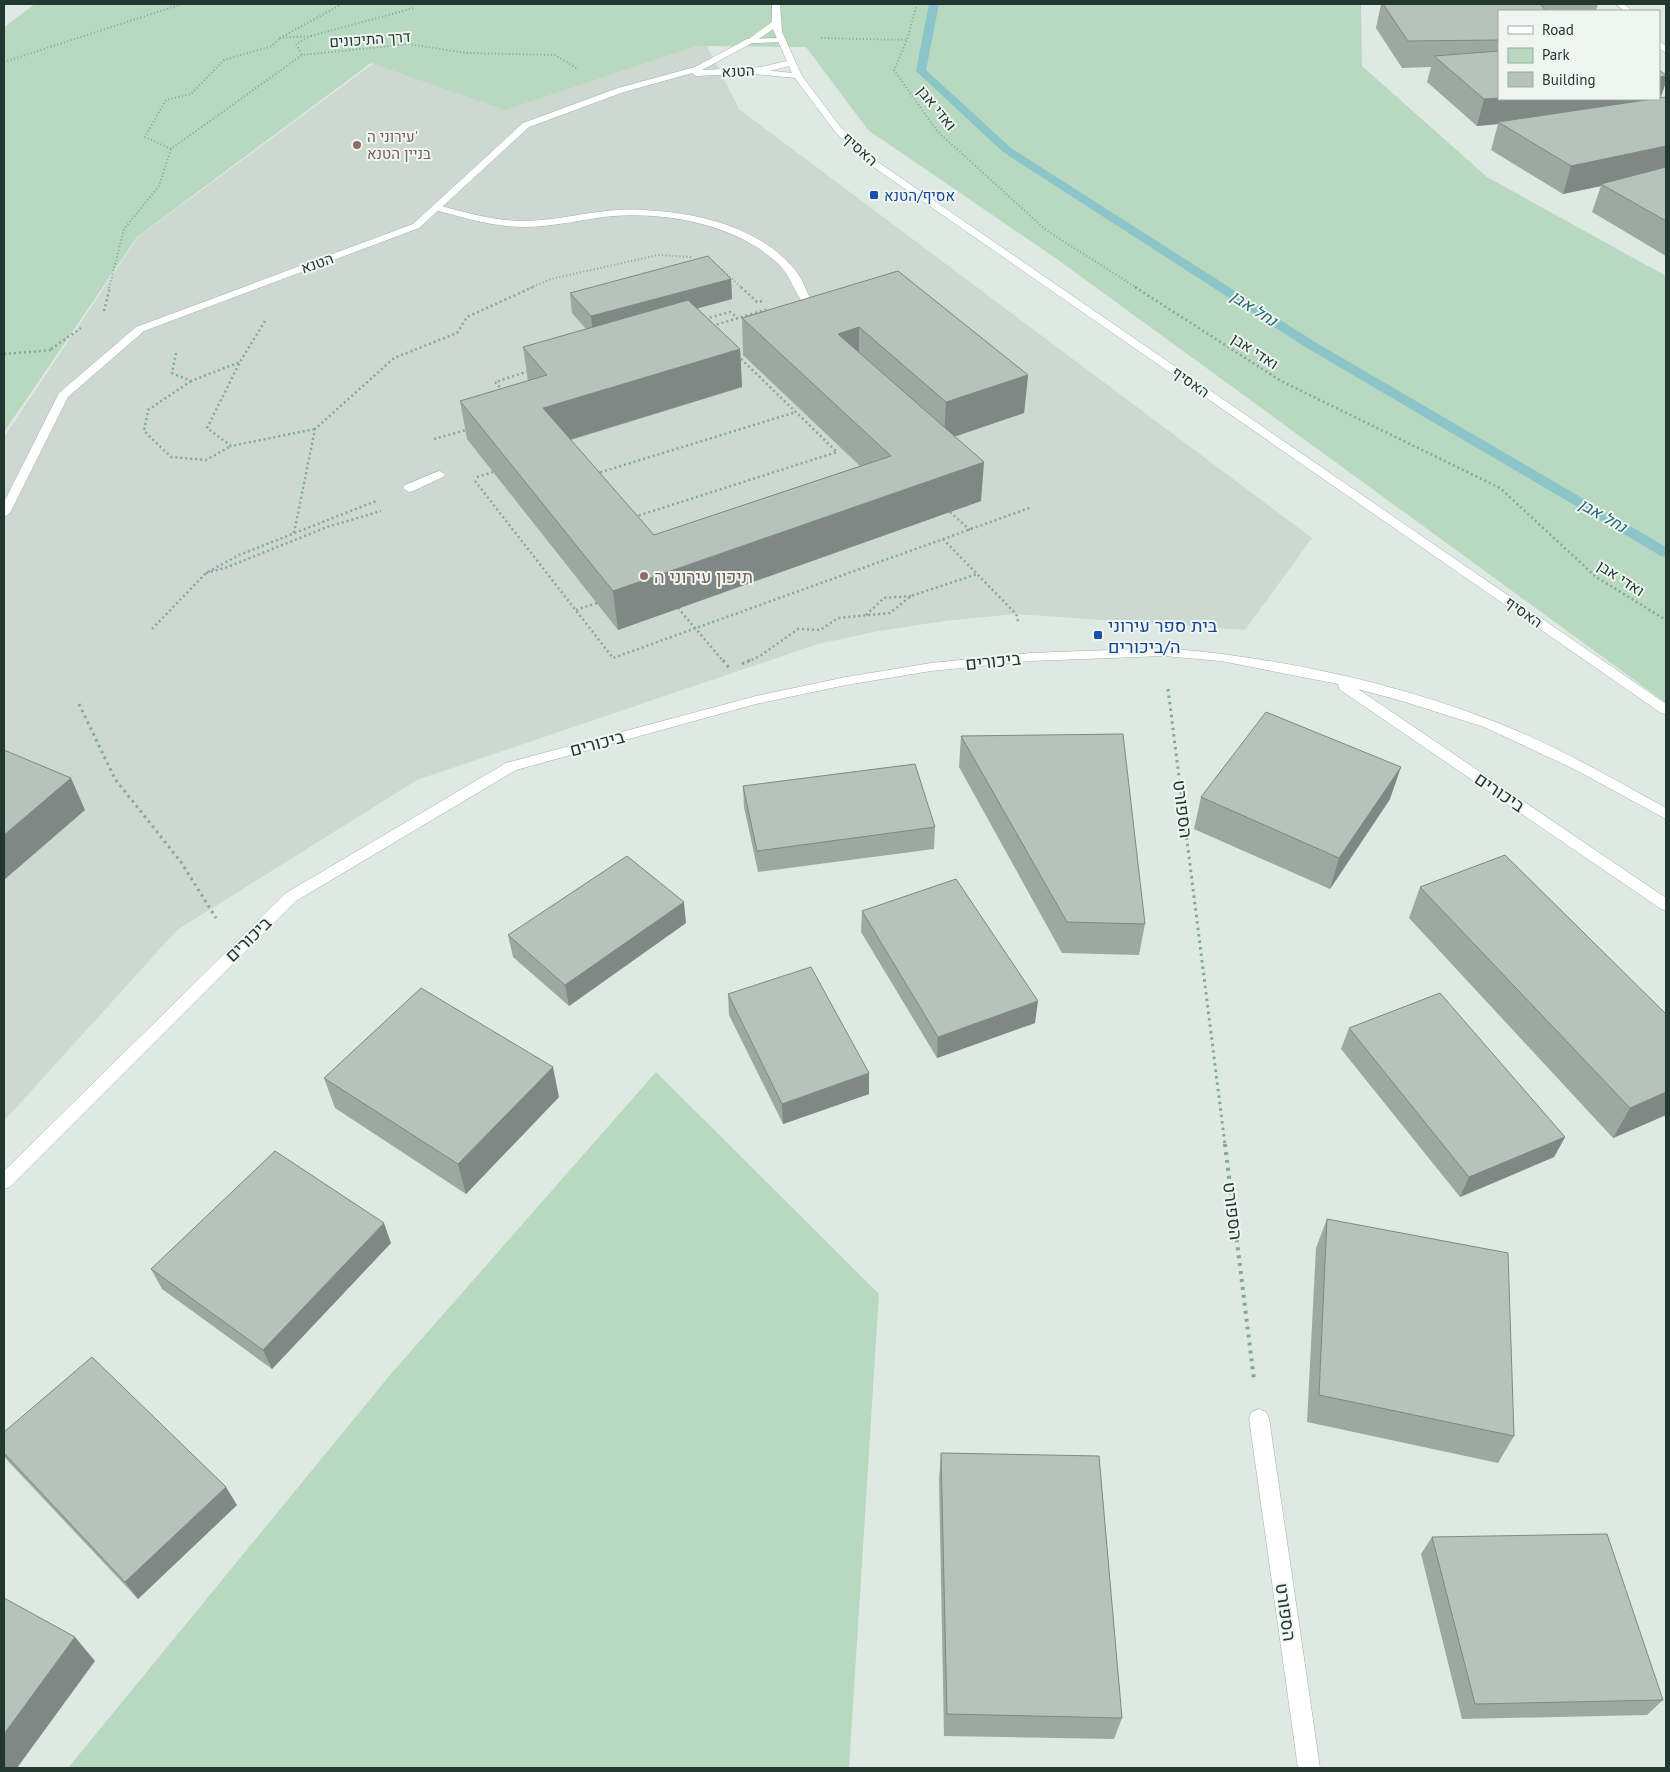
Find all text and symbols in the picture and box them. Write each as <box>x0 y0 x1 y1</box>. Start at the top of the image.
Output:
legend <box>1498 10 1660 100</box>
text: Road <box>1542 20 1574 39</box>
street label: דרך התיכונים <box>329 27 411 51</box>
text: Park <box>1542 45 1570 64</box>
street label: הטנא <box>721 61 755 81</box>
text: Building <box>1542 70 1596 89</box>
street label: ואדי אבן <box>913 82 961 134</box>
place label: עירוני ה' בניין הטנא <box>367 127 431 163</box>
street label: האסיף <box>838 128 882 170</box>
marker: עירוני ה' בניין הטנא <box>351 139 363 151</box>
place label: אסיף/הטנא <box>884 186 955 205</box>
marker: אסיף/הטנא <box>868 189 880 201</box>
street label: הטנא <box>298 248 336 278</box>
water label: נחל אבן <box>1227 286 1282 331</box>
street label: ואדי אבן <box>1228 329 1282 373</box>
street label: האסיף <box>1169 362 1213 402</box>
water label: נחל אבן <box>1576 494 1631 537</box>
street label: ואדי אבן <box>1594 556 1648 600</box>
place label: תיכון עירוני ה <box>654 565 753 588</box>
marker: תיכון עירוני ה <box>638 570 650 582</box>
street label: האסיף <box>1502 592 1546 632</box>
place label: בית ספר עירוני ה/ביכורים <box>1108 614 1218 658</box>
marker: בית ספר עירוני ה/ביכורים <box>1092 629 1104 641</box>
street label: ביכורים <box>964 647 1022 675</box>
street label: ביכורים <box>567 725 627 761</box>
street label: ביכורים <box>1471 767 1530 817</box>
street label: הספורט <box>1168 779 1198 839</box>
street label: ביכורים <box>220 911 276 967</box>
street label: הספורט <box>1218 1181 1248 1241</box>
street label: הספורט <box>1271 1581 1301 1643</box>

